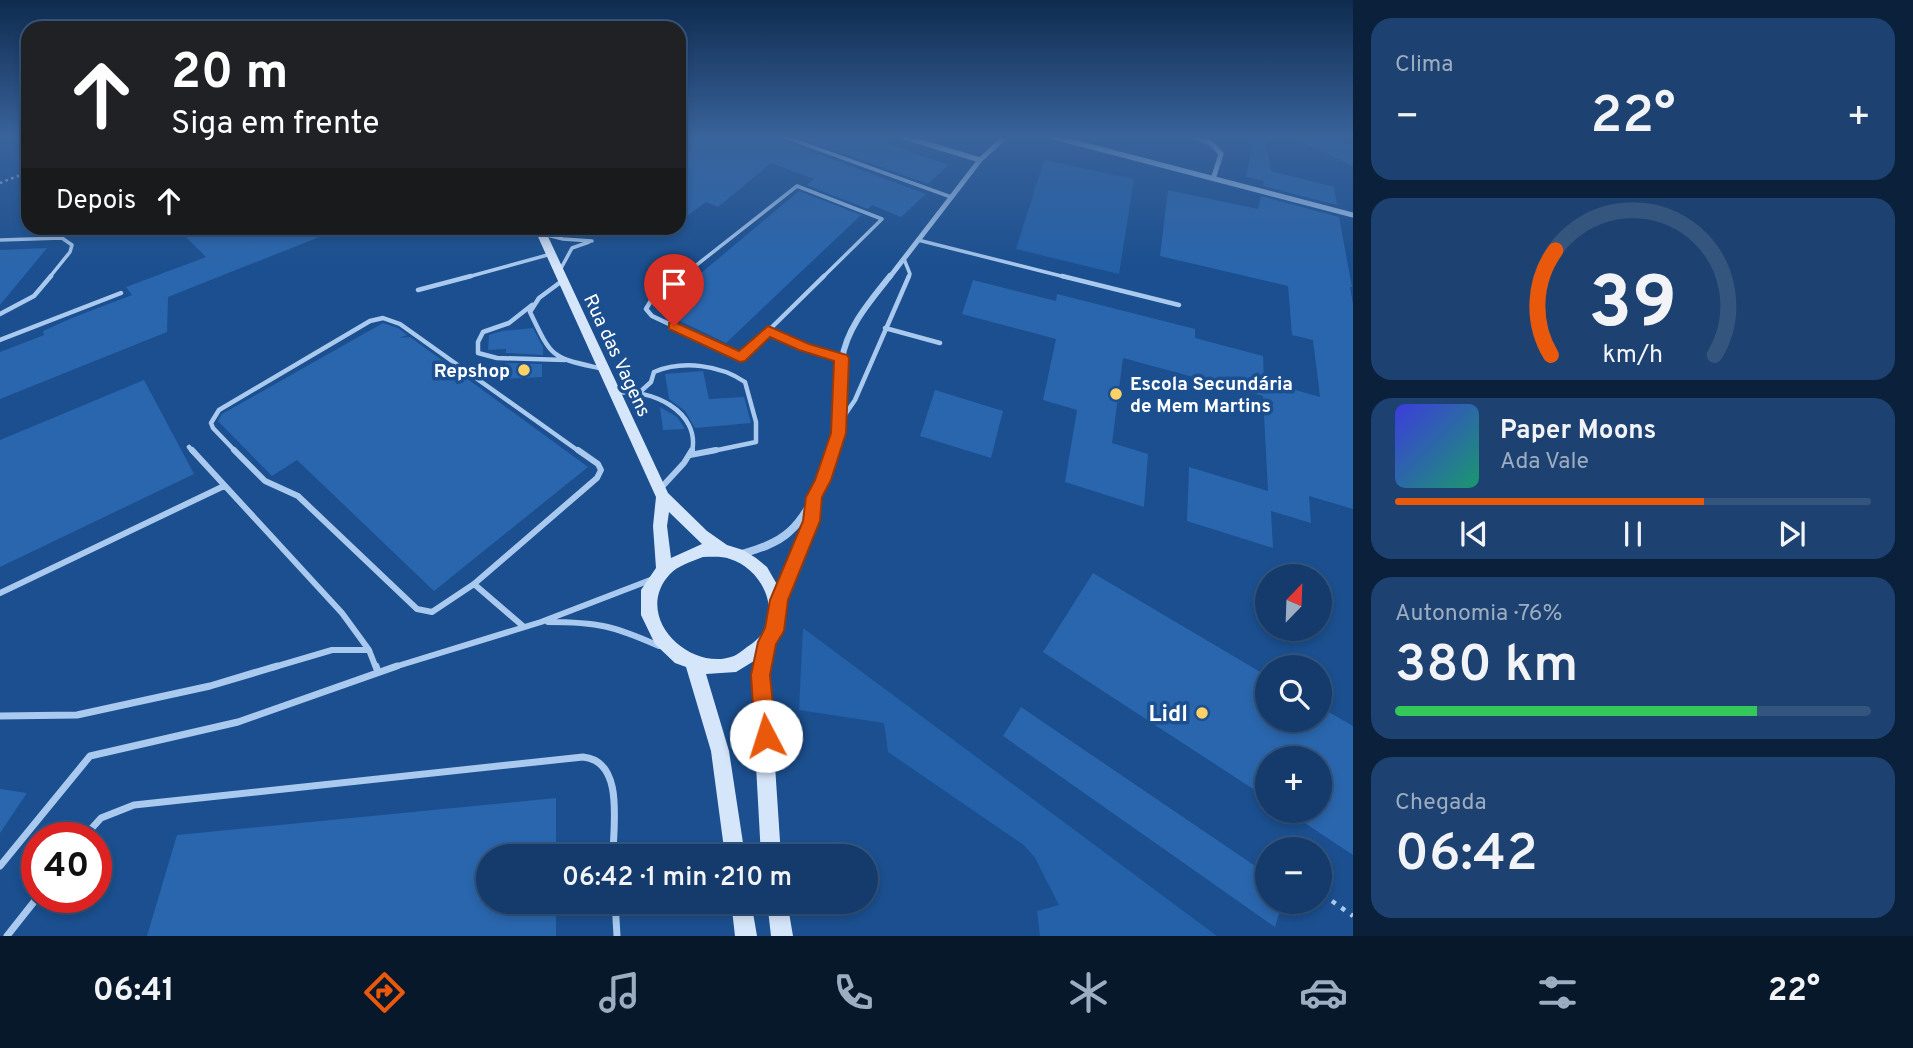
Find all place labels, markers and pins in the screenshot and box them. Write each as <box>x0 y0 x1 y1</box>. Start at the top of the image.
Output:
pin <box>644 254 704 326</box>
place label: Repshop <box>434 360 510 384</box>
marker: Repshop <box>516 362 532 378</box>
place label: Escola Secundária de Mem Martins <box>1130 373 1293 419</box>
marker: Escola Secundária de Mem Martins <box>1108 386 1124 402</box>
place label: Lidl <box>1149 701 1188 730</box>
marker: Lidl <box>1194 705 1210 721</box>

